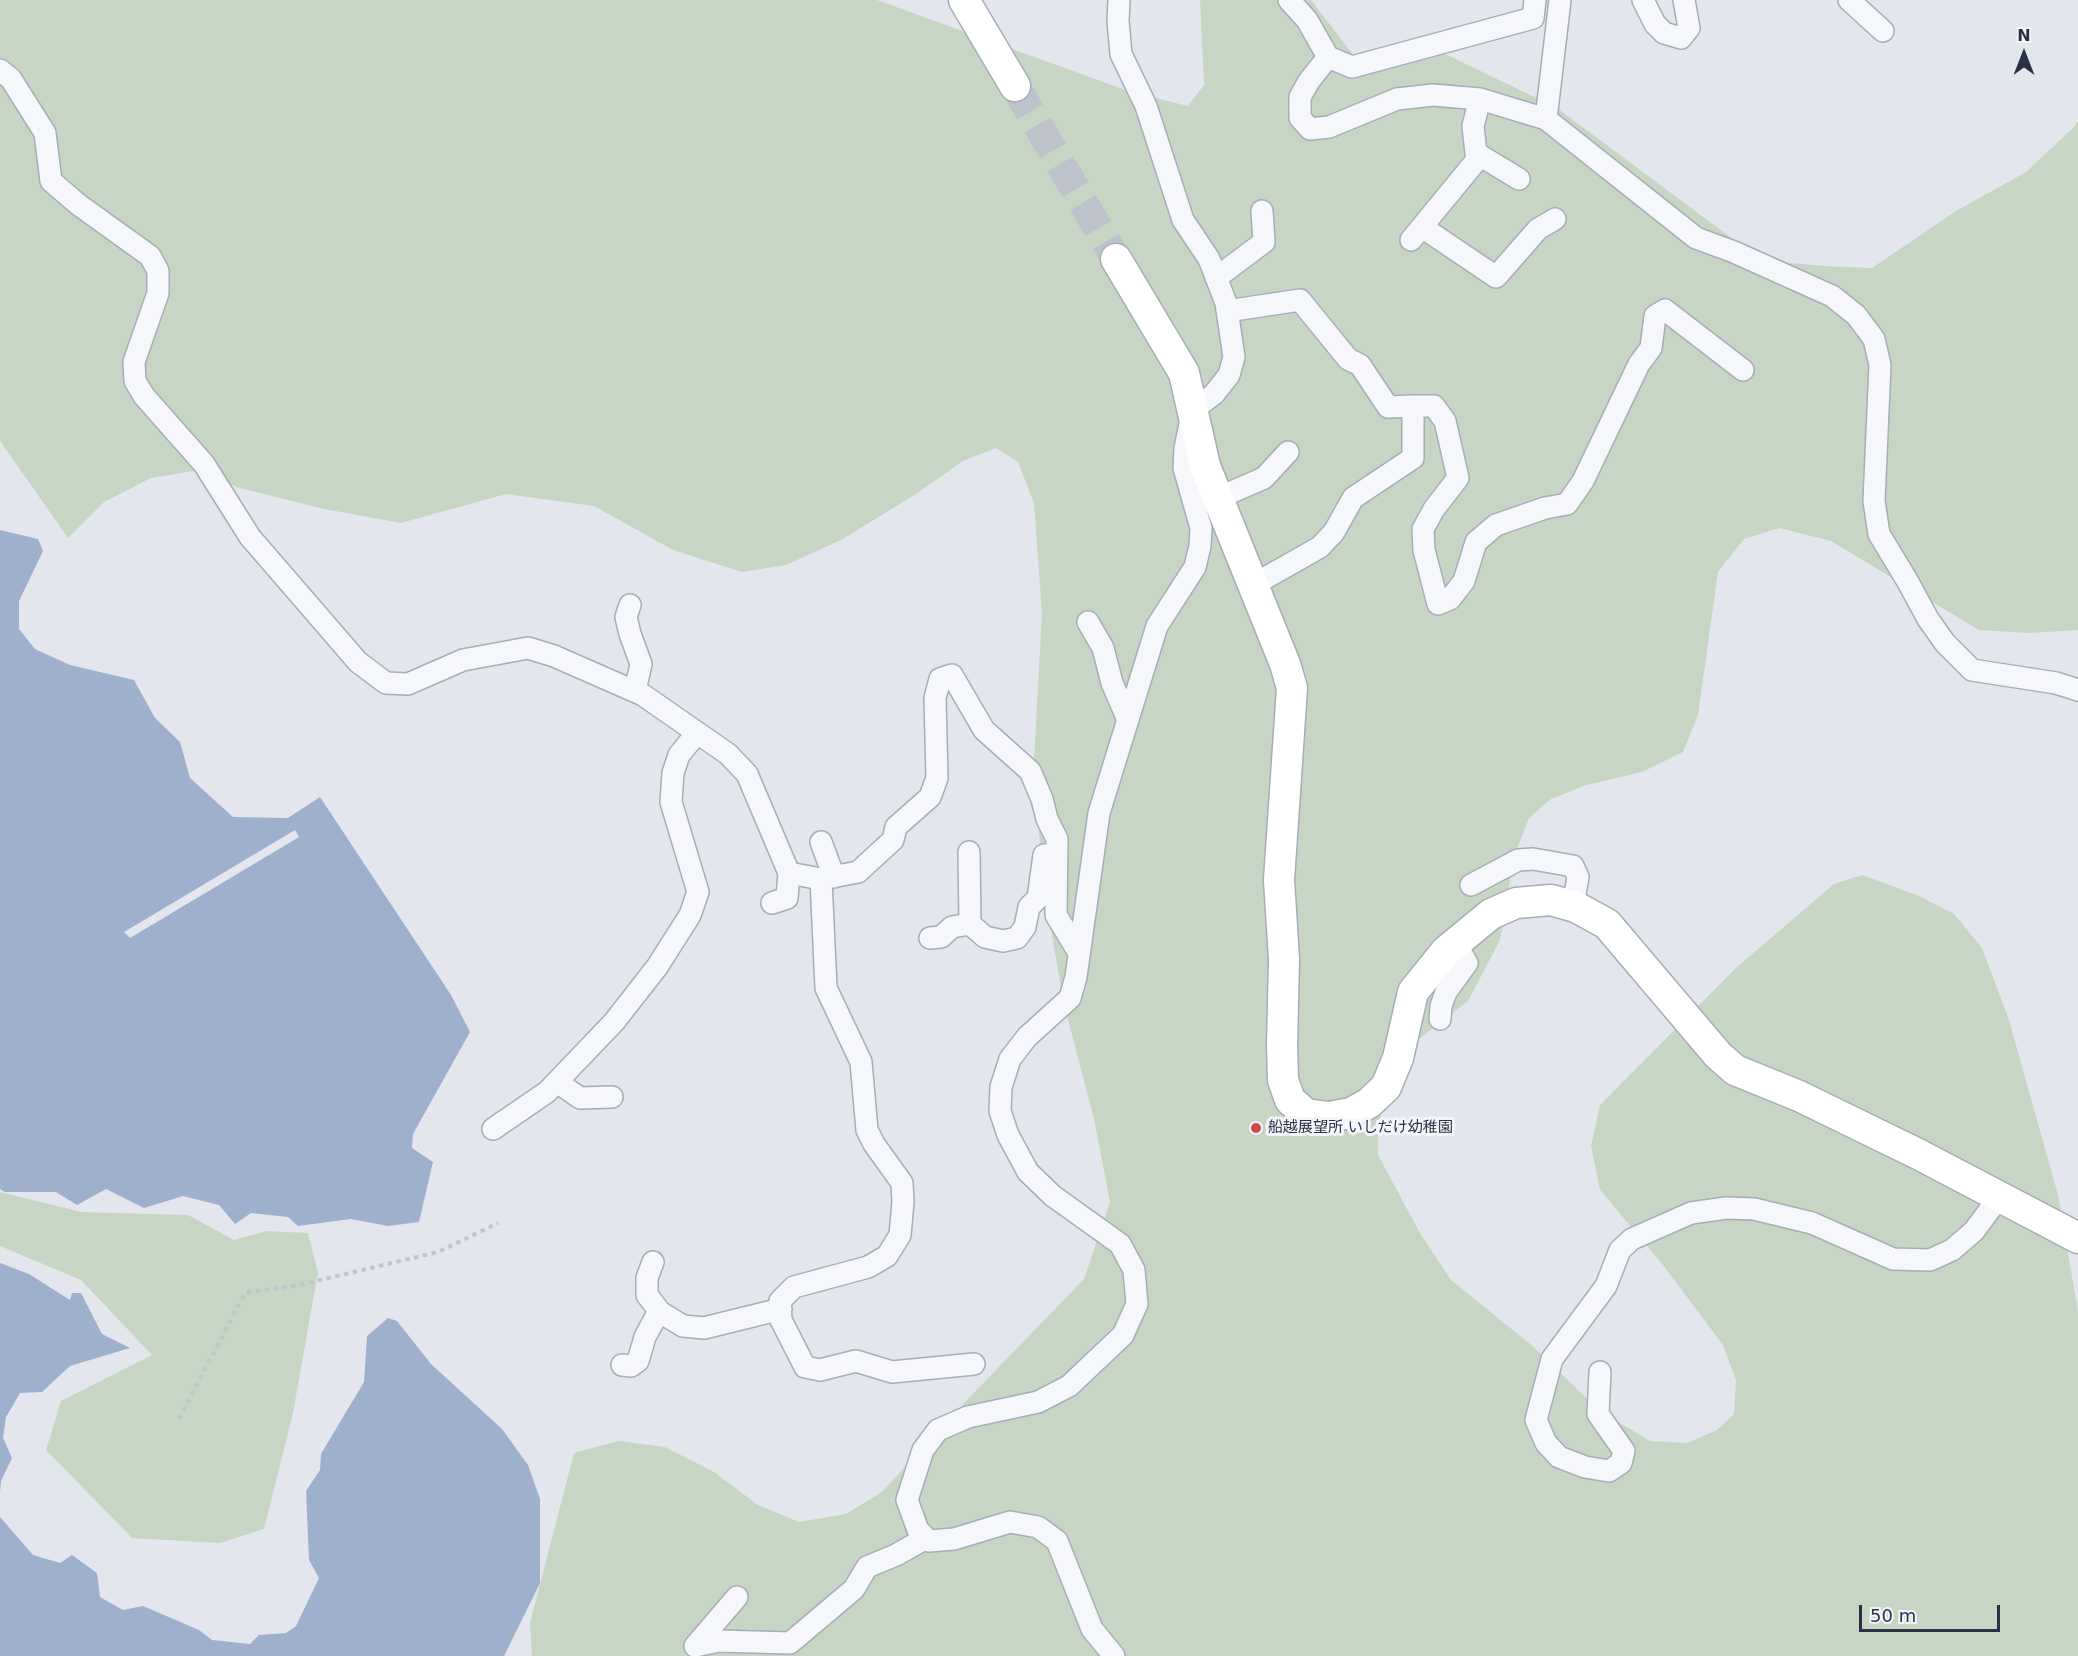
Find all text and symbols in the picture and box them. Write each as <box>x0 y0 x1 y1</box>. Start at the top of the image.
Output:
north arrow <box>1994 24 2054 84</box>
text: N <box>2017 26 2031 45</box>
place label: 船越展望所 いしだけ幼稚園 <box>1268 1119 1453 1137</box>
marker: 船越展望所 いしだけ幼稚園 <box>1249 1121 1263 1135</box>
scale bar <box>1862 1593 2003 1631</box>
text: 50 m <box>1870 1605 1916 1626</box>

